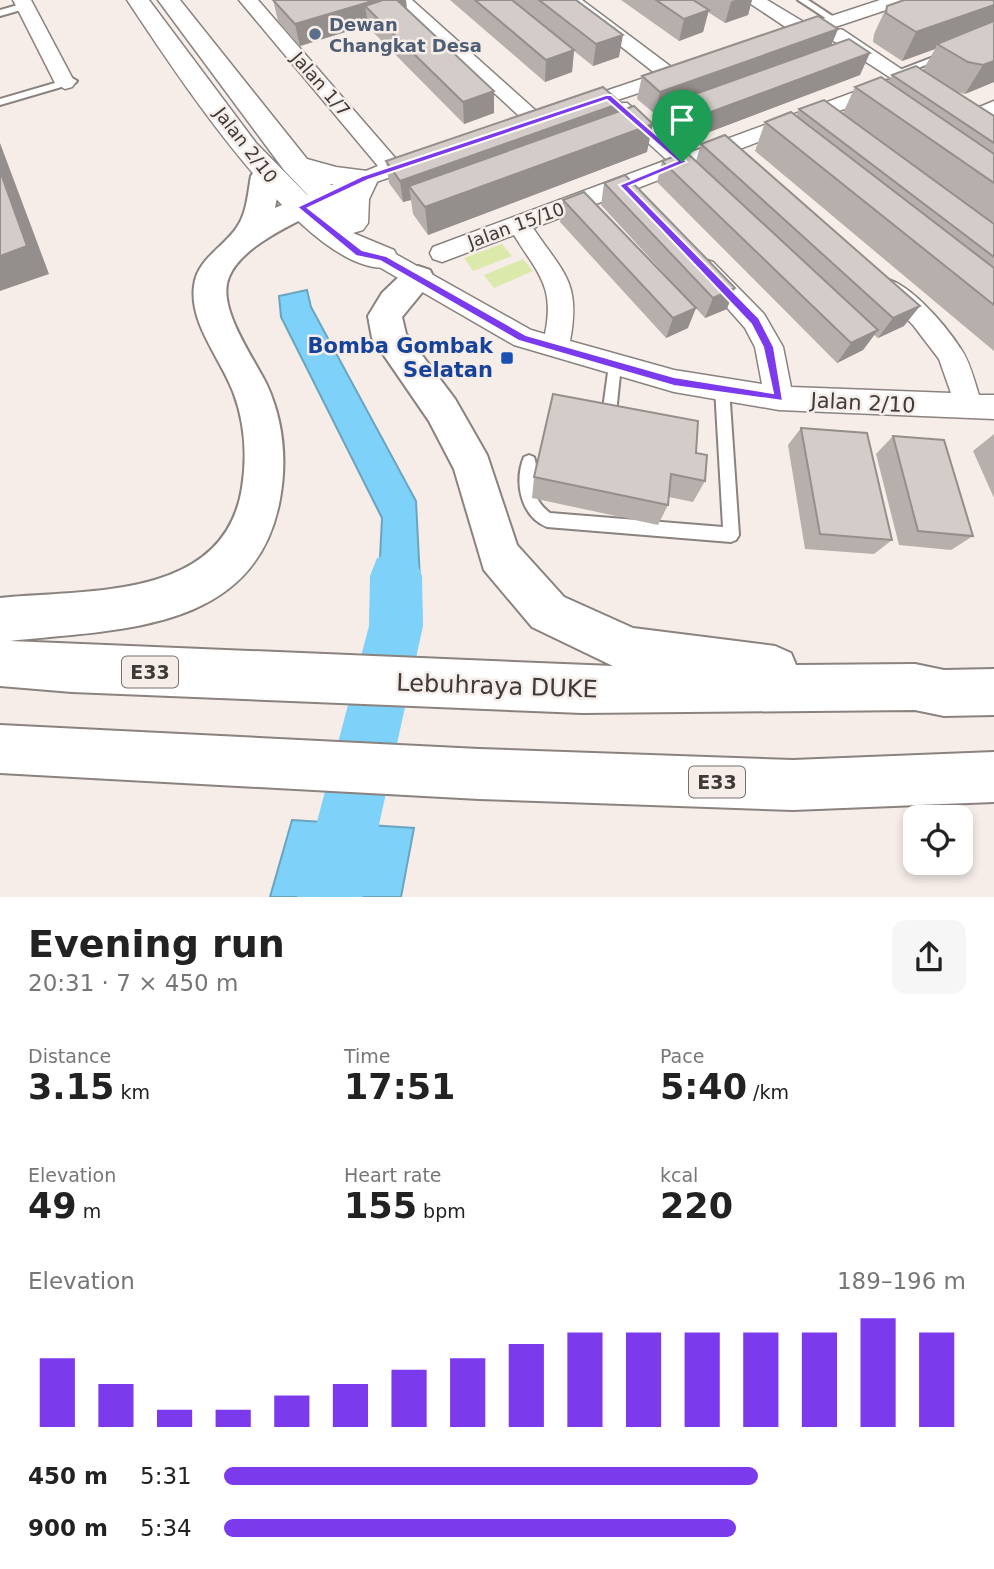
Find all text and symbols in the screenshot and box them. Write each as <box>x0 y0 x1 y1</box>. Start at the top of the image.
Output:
place label: Dewan Changkat Desa <box>329 14 482 56</box>
marker: Dewan Changkat Desa <box>307 26 323 42</box>
street label: Jalan 1/7 <box>287 47 355 120</box>
pin <box>652 90 712 162</box>
icon: arrive <box>663 101 701 139</box>
street label: Jalan 2/10 <box>209 102 282 187</box>
street label: Jalan 15/10 <box>464 198 567 253</box>
place label: Bomba Gombak Selatan <box>307 334 494 382</box>
marker: Bomba Gombak Selatan <box>499 350 515 366</box>
street label: Jalan 2/10 <box>808 388 916 418</box>
road number: E33 <box>122 656 178 688</box>
street label: Lebuhraya DUKE <box>396 668 598 704</box>
road number: E33 <box>689 766 745 797</box>
map controls <box>903 805 973 875</box>
button: locate <box>903 805 973 875</box>
button: share <box>892 920 966 994</box>
text: Evening run <box>28 922 285 966</box>
text: 20:31 · 7 × 450 m <box>28 970 238 996</box>
text: Distance <box>28 1045 111 1067</box>
text: Time <box>344 1045 391 1067</box>
text: Pace <box>660 1045 704 1067</box>
text: 3.15 <box>28 1067 114 1107</box>
text: 17:51 <box>344 1067 455 1107</box>
text: 5:40 <box>660 1067 747 1107</box>
text: km <box>114 1081 150 1103</box>
text: /km <box>747 1081 789 1103</box>
text: Elevation <box>28 1164 116 1186</box>
text: Heart rate <box>344 1164 442 1186</box>
text: kcal <box>660 1164 698 1186</box>
text: 49 <box>28 1186 77 1226</box>
text: 155 <box>344 1186 417 1226</box>
text: 220 <box>660 1186 733 1226</box>
text: m <box>77 1200 101 1222</box>
text: bpm <box>417 1200 466 1222</box>
text: Elevation <box>28 1268 135 1294</box>
text: 189–196 m <box>837 1268 966 1294</box>
text: 450 m <box>28 1463 108 1489</box>
text: 5:31 <box>140 1463 192 1489</box>
text: 900 m <box>28 1515 108 1541</box>
text: 5:34 <box>140 1515 192 1541</box>

